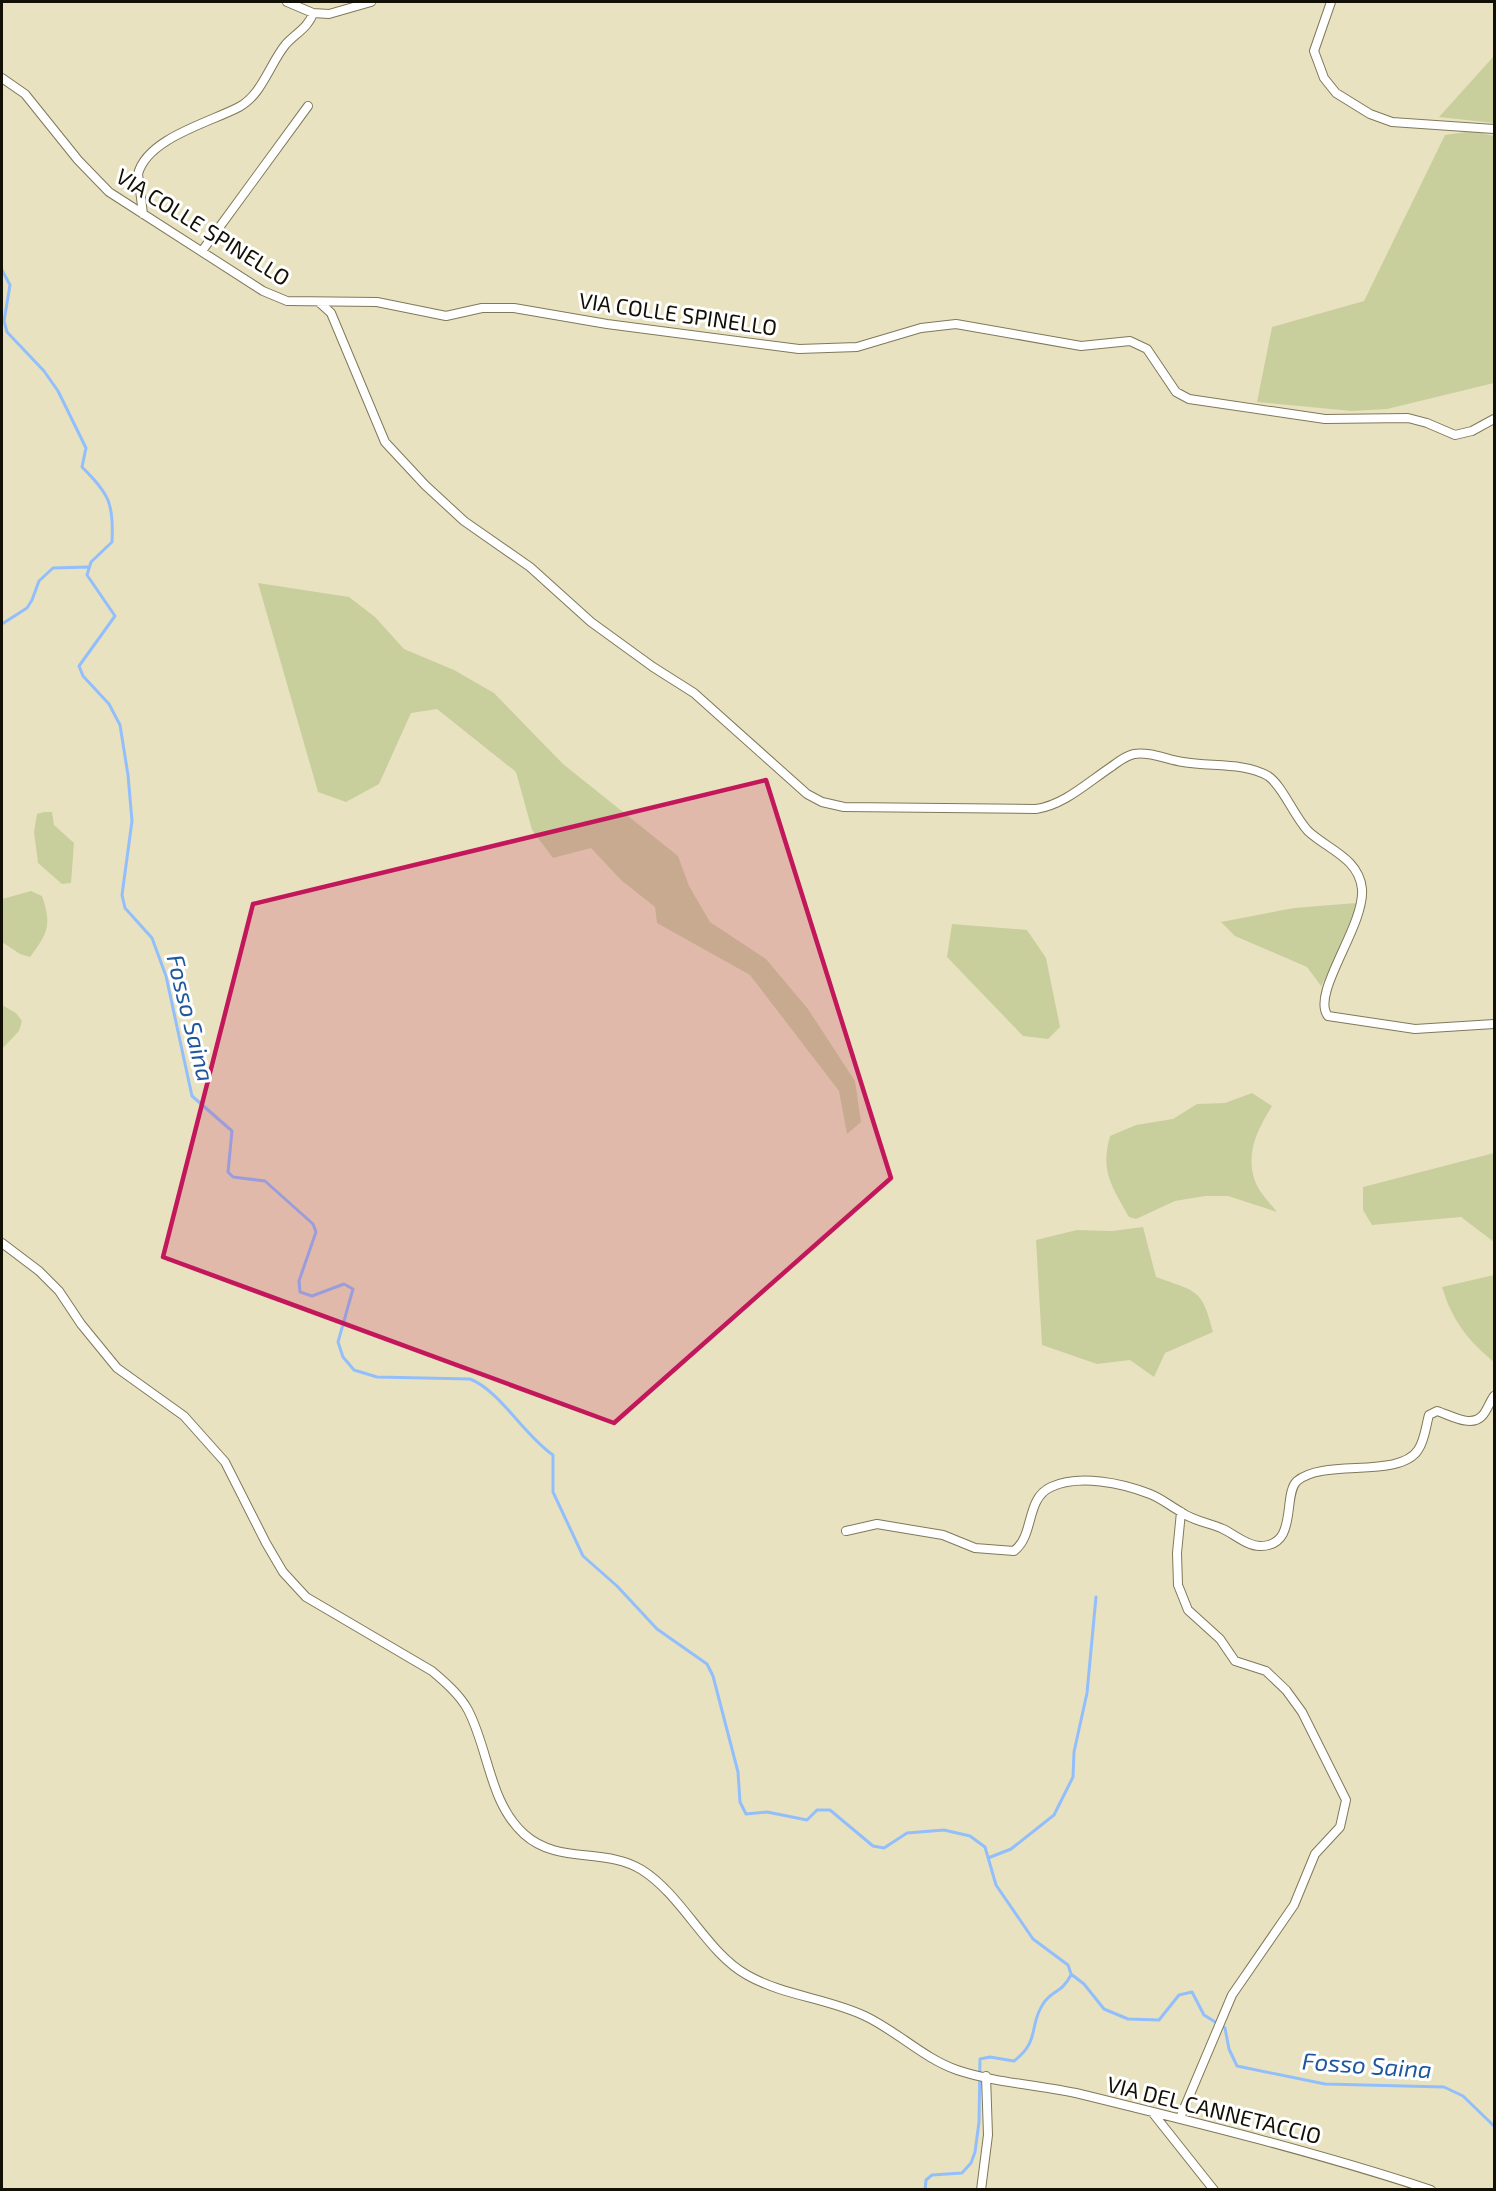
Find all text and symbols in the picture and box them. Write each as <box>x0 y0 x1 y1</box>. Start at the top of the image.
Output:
street label: VIA COLLE SPINELLO <box>112 162 295 290</box>
street label: VIA COLLE SPINELLO <box>577 286 779 340</box>
water label: Fosso Saina <box>162 951 221 1084</box>
water label: Fosso Saina <box>1301 2046 1433 2084</box>
street label: VIA DEL CANNETACCIO <box>1104 2070 1324 2148</box>

